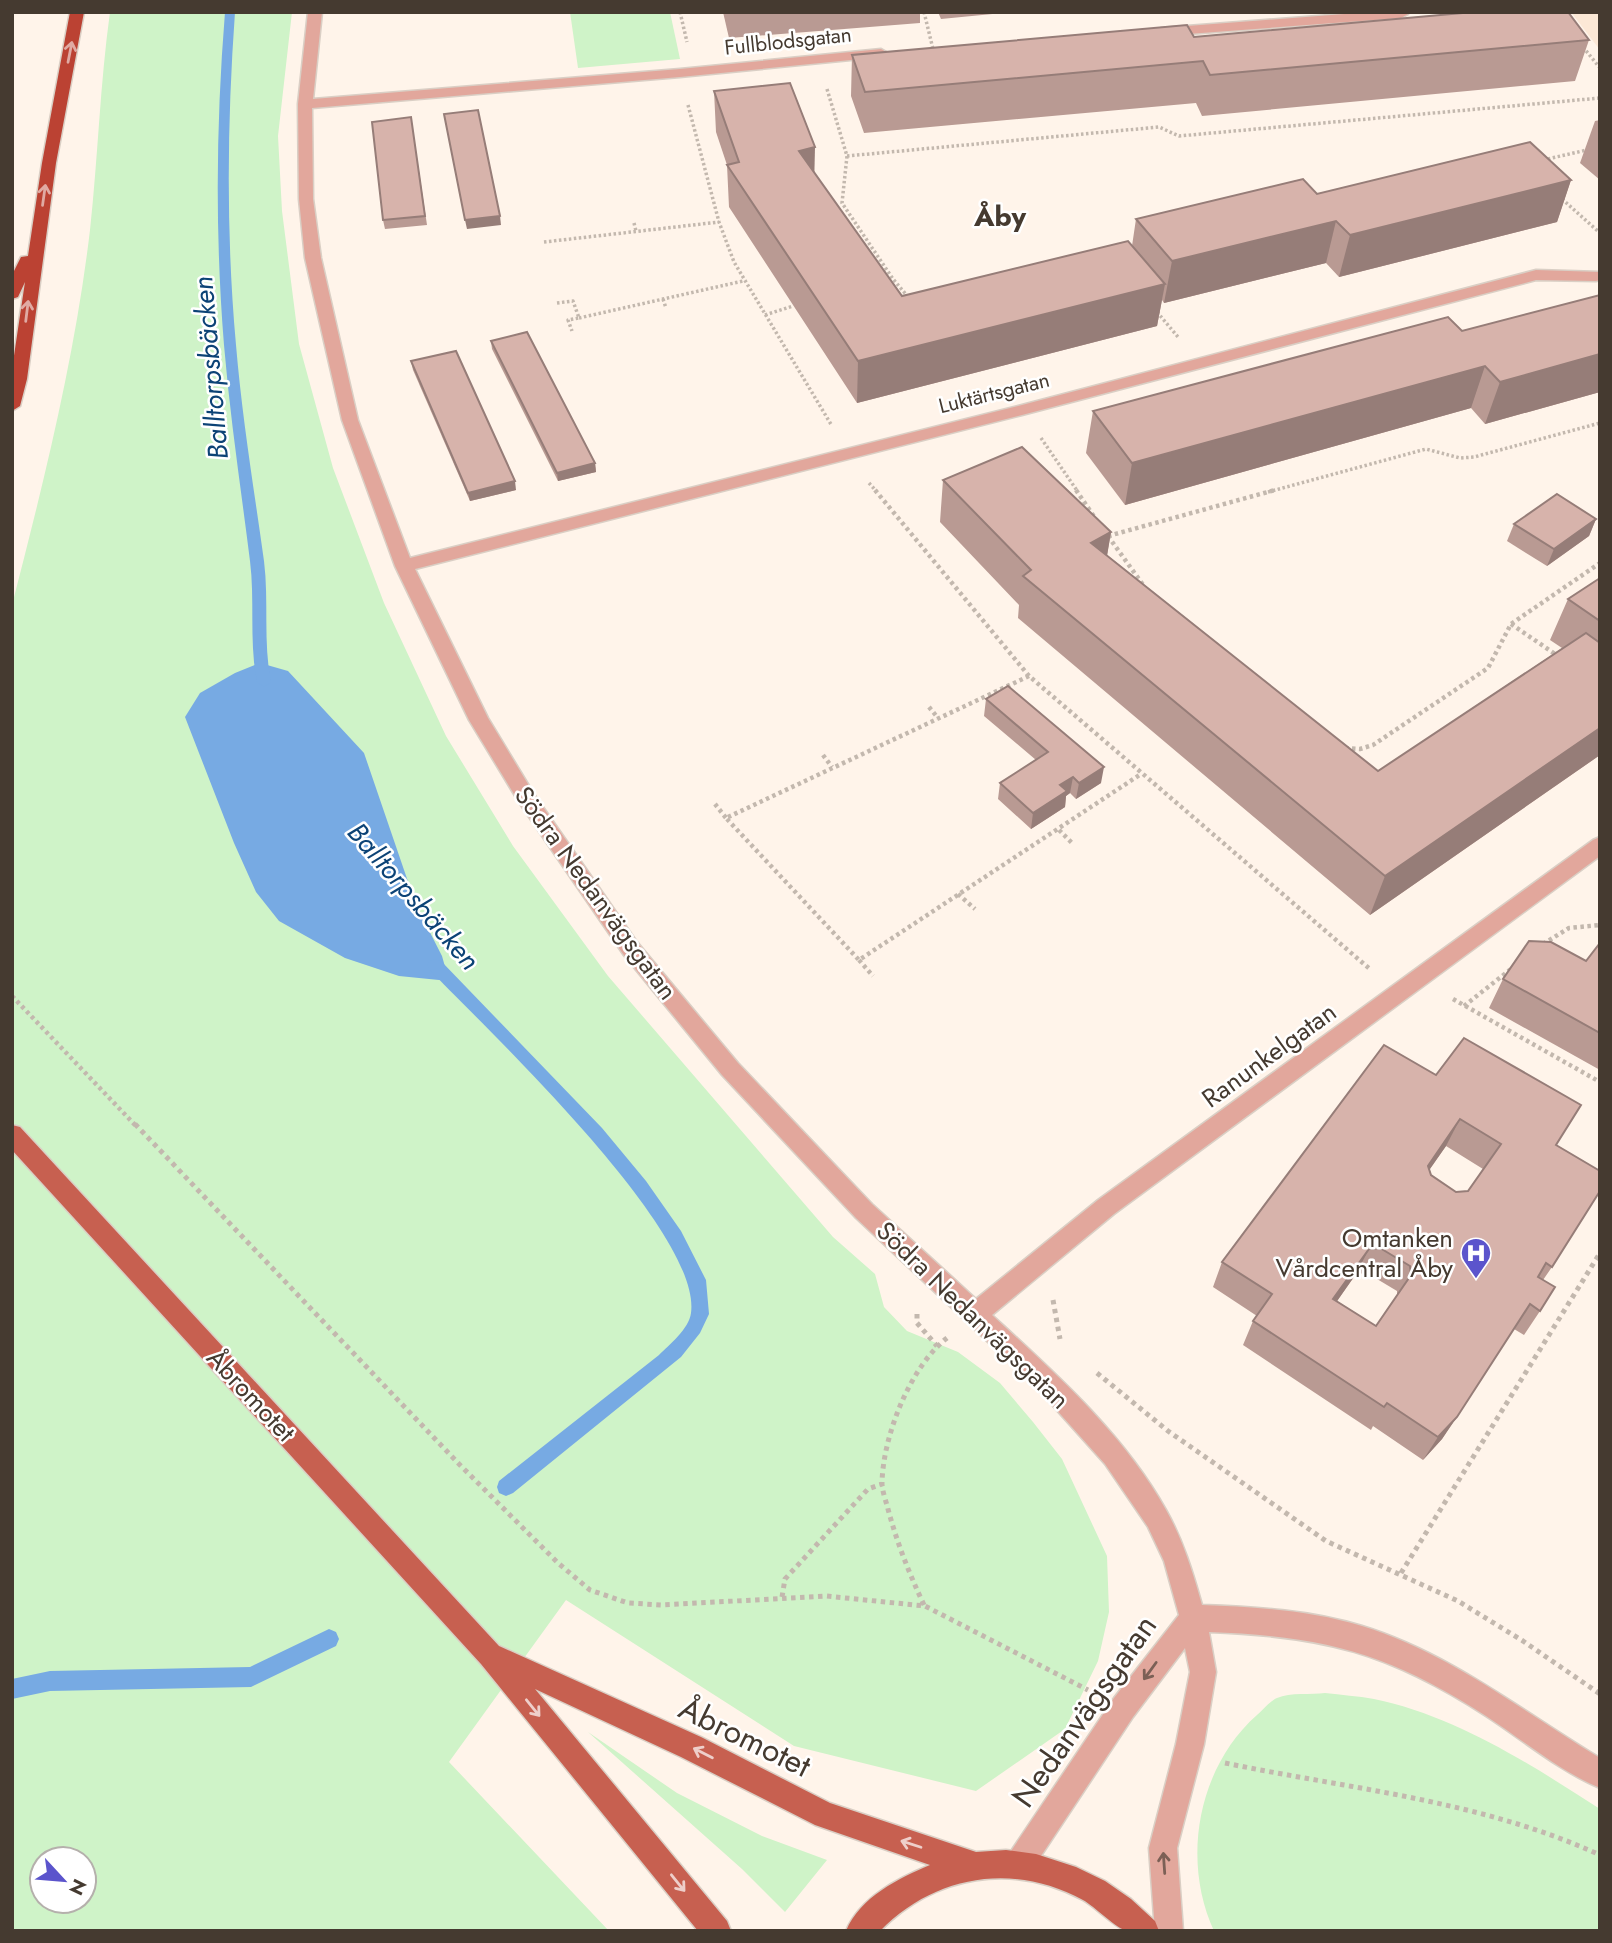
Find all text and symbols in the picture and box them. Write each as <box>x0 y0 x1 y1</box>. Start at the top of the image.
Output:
street label: Fullblodsgatan <box>723 19 853 63</box>
one-way arrow <box>63 41 77 64</box>
one-way arrow <box>38 184 51 207</box>
district label: Åby <box>973 196 1026 237</box>
water label: Balltorpsbäcken <box>182 275 239 461</box>
one-way arrow <box>20 300 33 323</box>
street label: Luktärtsgatan <box>935 365 1053 421</box>
street label: Södra Nedanvägsgatan <box>505 778 687 1008</box>
water label: Balltorpsbäcken <box>338 813 489 979</box>
street label: Ranunkelgatan <box>1194 993 1344 1117</box>
street label: Södra Nedanvägsgatan <box>868 1212 1078 1418</box>
place label: Omtanken Vårdcentral Åby <box>1276 1219 1454 1287</box>
hospital icon: Omtanken Vårdcentral Åby <box>1459 1236 1493 1280</box>
street label: Åbromotet <box>198 1340 305 1451</box>
street label: Nedanvägsgatan <box>1000 1605 1168 1817</box>
one-way arrow <box>1142 1661 1157 1680</box>
street label: Åbromotet <box>671 1685 819 1789</box>
one-way arrow <box>526 1698 541 1716</box>
one-way arrow <box>693 1746 714 1760</box>
one-way arrow <box>900 1837 922 1850</box>
north arrow <box>28 1845 98 1915</box>
one-way arrow <box>1158 1851 1171 1874</box>
one-way arrow <box>670 1874 686 1892</box>
text: N <box>62 1875 93 1900</box>

